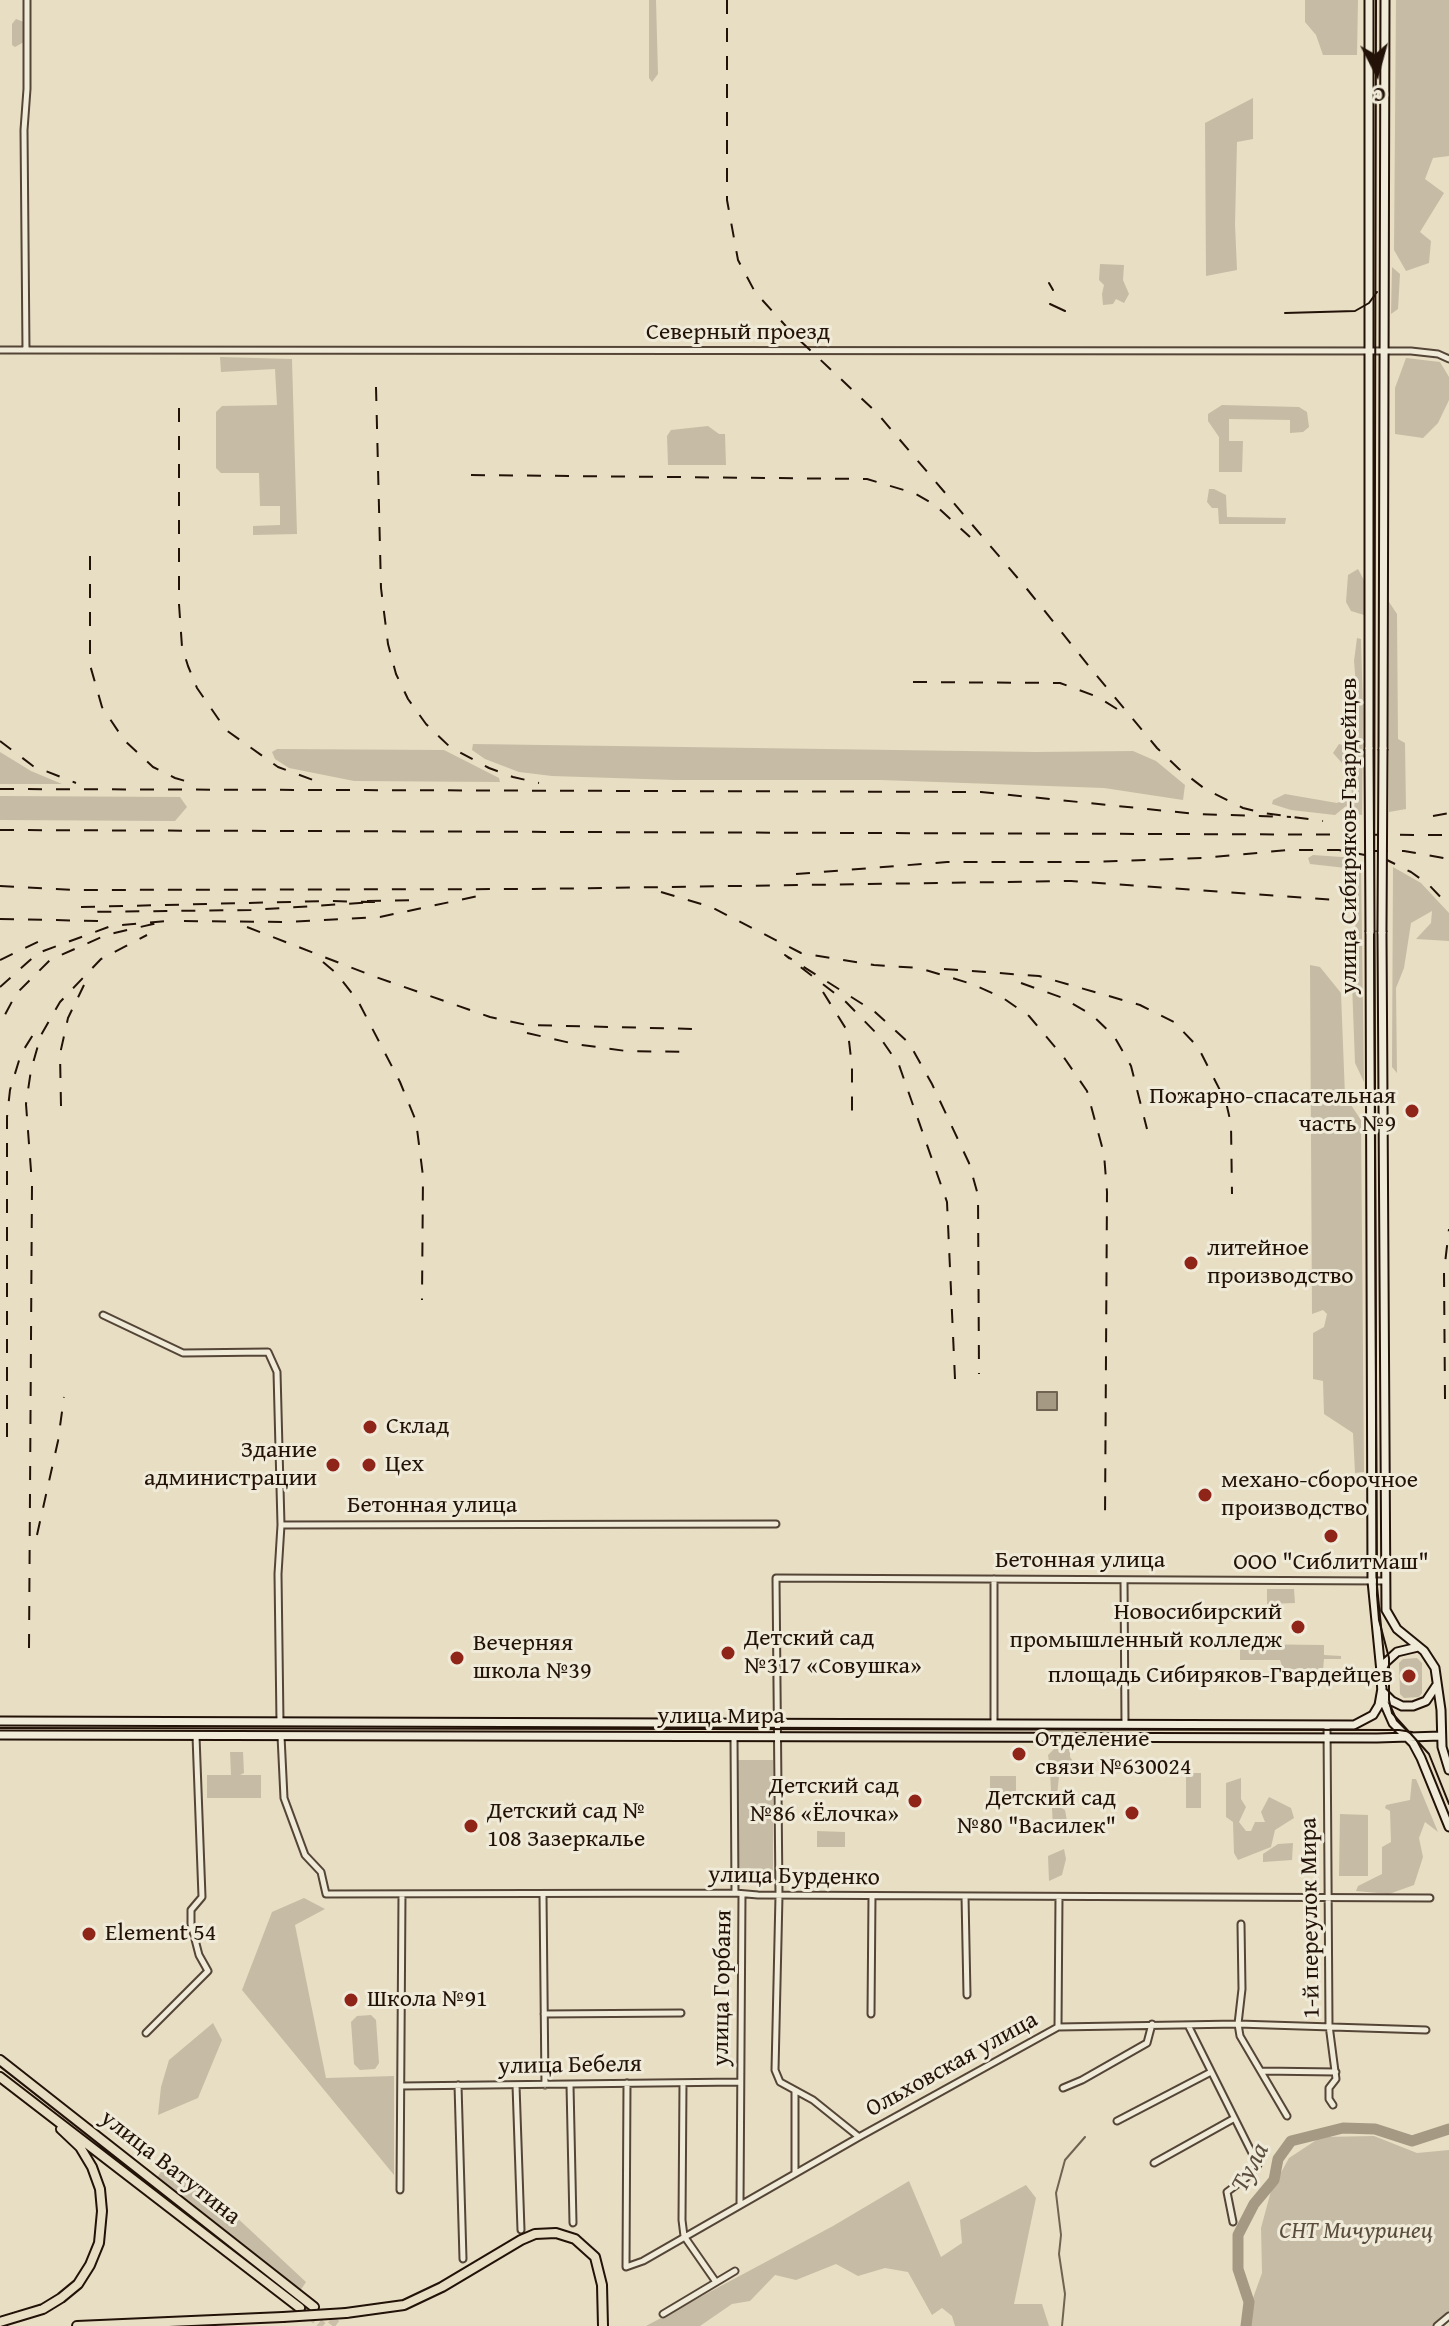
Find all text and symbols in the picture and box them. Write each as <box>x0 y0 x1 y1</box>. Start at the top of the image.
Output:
north arrow <box>1337 32 1417 112</box>
text: С <box>1372 79 1387 112</box>
street label: Северный проезд <box>646 319 830 347</box>
street label: улица Сибиряков-Гвардейцев <box>1336 678 1364 994</box>
place label: Пожарно-спасательная часть №9 <box>1149 1083 1396 1139</box>
marker: Пожарно-спасательная часть №9 <box>1403 1102 1421 1120</box>
place label: литейное производство <box>1207 1235 1354 1291</box>
marker: литейное производство <box>1182 1254 1200 1272</box>
place label: Склад <box>386 1413 449 1441</box>
marker: Склад <box>361 1418 379 1436</box>
place label: Здание администрации <box>144 1437 317 1493</box>
place label: Цех <box>385 1451 424 1479</box>
marker: Здание администрации <box>324 1456 342 1474</box>
marker: Цех <box>360 1456 378 1474</box>
place label: механо-сборочное производство <box>1221 1467 1418 1523</box>
marker: механо-сборочное производство <box>1196 1486 1214 1504</box>
street label: Бетонная улица <box>347 1492 517 1520</box>
marker: ООО "Сиблитмаш" <box>1322 1527 1340 1545</box>
street label: Бетонная улица <box>995 1547 1165 1575</box>
place label: ООО "Сиблитмаш" <box>1233 1549 1429 1577</box>
place label: Новосибирский промышленный колледж <box>1009 1599 1282 1655</box>
marker: Новосибирский промышленный колледж <box>1289 1618 1307 1636</box>
place label: Детский сад №317 «Совушка» <box>744 1625 922 1681</box>
place label: Вечерняя школа №39 <box>473 1630 592 1686</box>
marker: Детский сад №317 «Совушка» <box>719 1644 737 1662</box>
marker: Вечерняя школа №39 <box>448 1649 466 1667</box>
place label: площадь Сибиряков-Гвардейцев <box>1048 1662 1393 1690</box>
marker: площадь Сибиряков-Гвардейцев <box>1400 1667 1418 1685</box>
street label: улица Мира <box>657 1703 785 1731</box>
place label: Отделение связи №630024 <box>1035 1726 1191 1782</box>
marker: Отделение связи №630024 <box>1010 1745 1028 1763</box>
place label: Детский сад №86 «Ёлочка» <box>750 1773 899 1829</box>
place label: Детский сад №80 "Василек" <box>957 1785 1116 1841</box>
marker: Детский сад №86 «Ёлочка» <box>906 1792 924 1810</box>
place label: Детский сад № 108 Зазеркалье <box>487 1798 645 1854</box>
marker: Детский сад №80 "Василек" <box>1123 1804 1141 1822</box>
marker: Детский сад № 108 Зазеркалье <box>462 1817 480 1835</box>
street label: 1-й переулок Мира <box>1295 1817 1327 2019</box>
street label: улица Бурденко <box>708 1861 880 1893</box>
street label: улица Горбаня <box>707 1909 739 2067</box>
place label: Element 54 <box>105 1920 216 1948</box>
marker: Element 54 <box>80 1925 98 1943</box>
place label: Школа №91 <box>367 1986 488 2014</box>
marker: Школа №91 <box>342 1991 360 2009</box>
street label: Ольховская улица <box>861 2006 1043 2124</box>
street label: улица Бебеля <box>498 2050 642 2082</box>
street label: улица Ватутина <box>94 2104 246 2232</box>
water label: Тула <box>1225 2138 1277 2198</box>
park label: СНТ Мичуринец <box>1279 2218 1433 2246</box>

